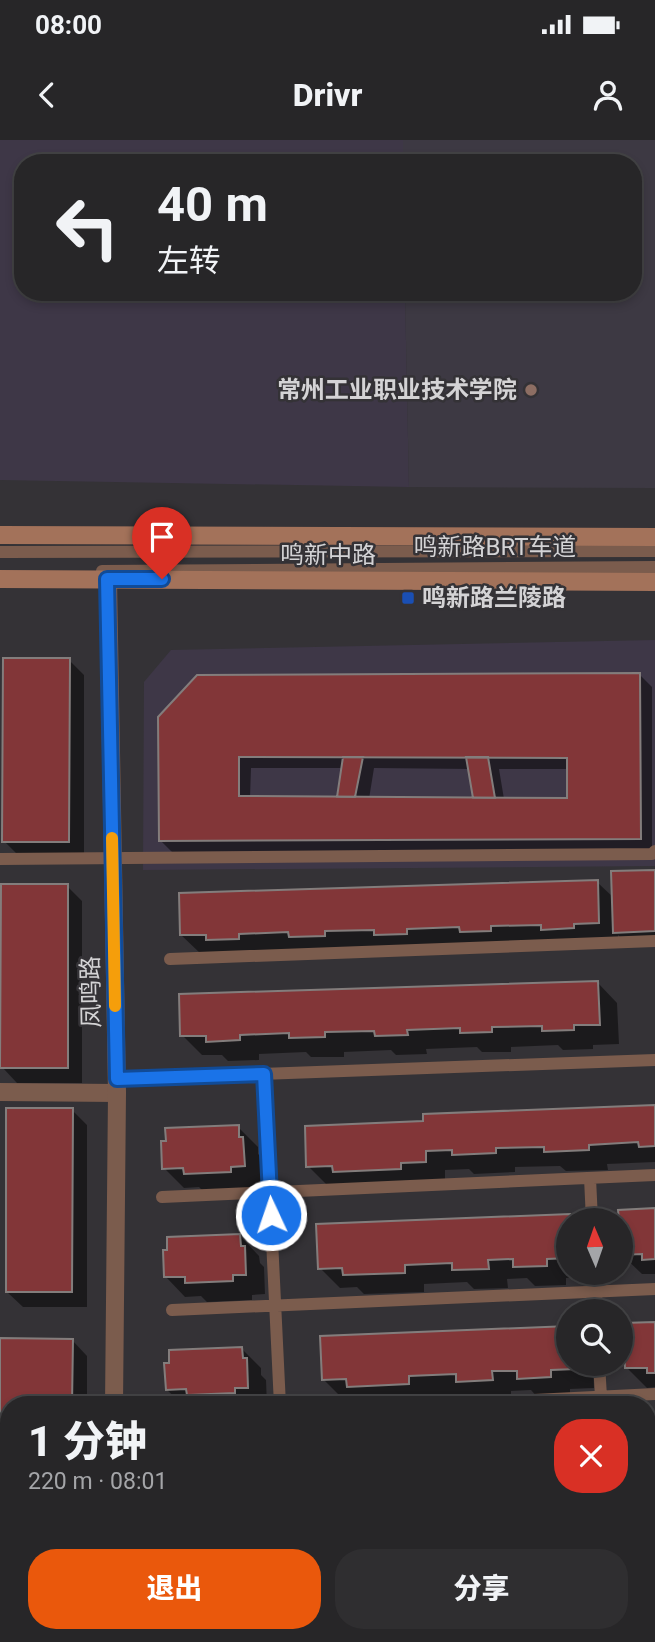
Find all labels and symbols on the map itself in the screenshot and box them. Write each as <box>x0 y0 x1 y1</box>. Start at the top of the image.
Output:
place label: 常州工业职业技术学院 <box>277 376 517 404</box>
marker: 常州工业职业技术学院 <box>523 382 539 398</box>
pin <box>132 507 192 579</box>
street label: 鸣新路BRT车道 <box>413 533 577 561</box>
street label: 鸣新中路 <box>280 541 376 569</box>
place label: 鸣新路兰陵路 <box>422 584 566 612</box>
marker: 鸣新路兰陵路 <box>400 590 416 606</box>
street label: 凤鸣路 <box>76 956 106 1028</box>
position arrow <box>234 1178 308 1252</box>
north arrow <box>556 1208 634 1284</box>

